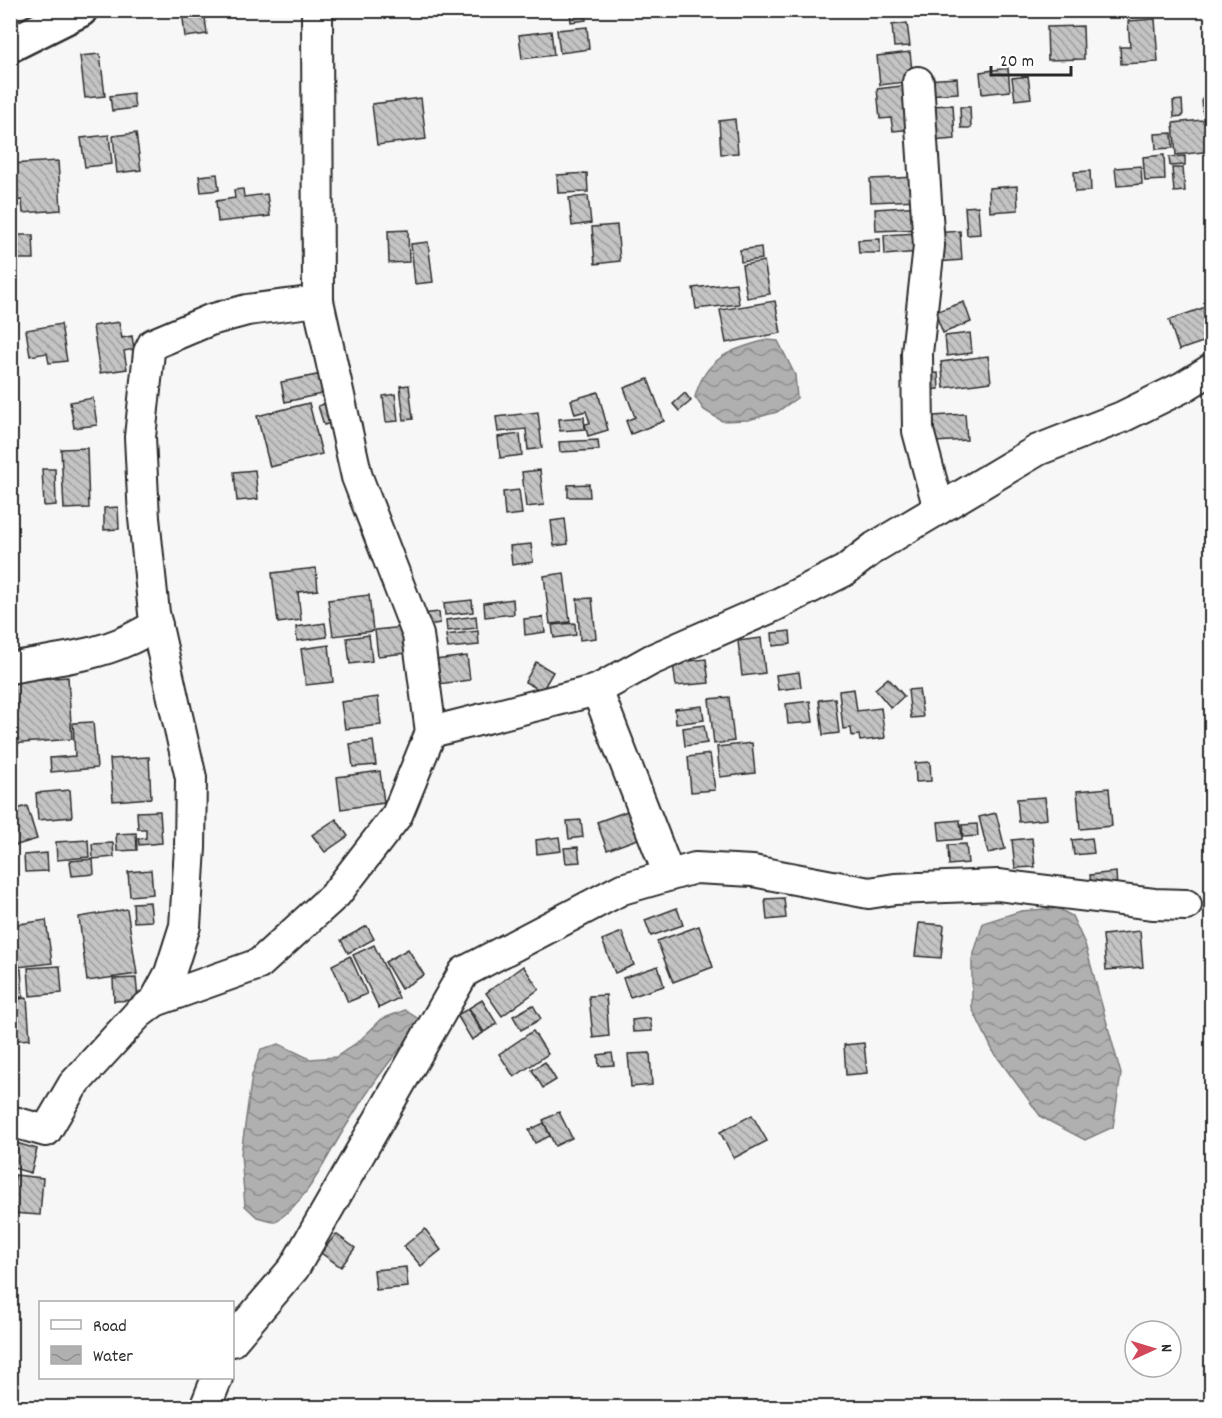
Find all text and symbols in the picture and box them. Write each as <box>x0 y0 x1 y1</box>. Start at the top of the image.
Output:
scale bar <box>991 39 1070 77</box>
text: 20 m <box>1000 50 1034 75</box>
legend <box>39 1301 234 1379</box>
text: Road <box>93 1315 127 1340</box>
north arrow <box>1123 1319 1183 1379</box>
text: N <box>1154 1343 1177 1353</box>
text: Water <box>93 1345 133 1370</box>

